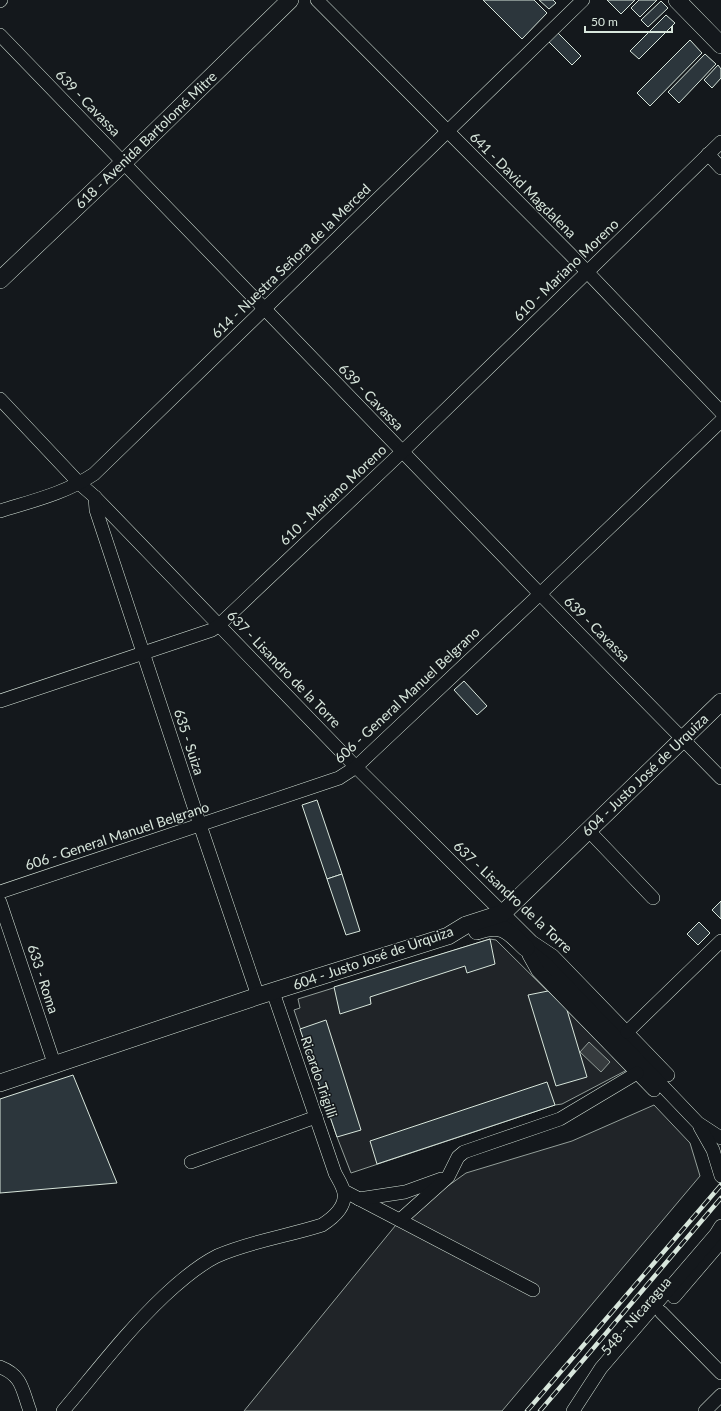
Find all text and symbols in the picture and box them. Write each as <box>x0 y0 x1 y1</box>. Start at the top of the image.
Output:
scale bar <box>585 8 672 34</box>
text: 50 m <box>591 14 618 29</box>
street label: 639 - Cavassa <box>52 66 124 140</box>
street label: 618 - Avenida Bartolomé Mitre <box>71 67 220 212</box>
street label: 641 - David Magdalena <box>467 128 580 241</box>
street label: 614 - Nuestra Señora de la Merced <box>208 180 374 341</box>
street label: 610 - Mariano Moreno <box>509 215 622 324</box>
street label: 639 - Cavassa <box>335 360 407 434</box>
street label: 610 - Mariano Moreno <box>276 441 390 549</box>
street label: 639 - Cavassa <box>561 592 634 665</box>
street label: 637 - Lisandro de la Torre <box>224 607 345 731</box>
street label: 606 - General Manuel Belgrano <box>330 623 483 767</box>
street label: 635 - Suiza <box>171 707 208 777</box>
street label: 604 - Justo José de Urquiza <box>578 710 711 839</box>
street label: 606 - General Manuel Belgrano <box>23 798 211 873</box>
street label: 637 - Lisandro de la Torre <box>450 837 576 956</box>
street label: 604 - Justo José de Urquiza <box>290 922 455 993</box>
street label: 633 - Roma <box>24 942 63 1015</box>
street label: Ricardo Trigilli <box>298 1034 341 1120</box>
street label: 548 - Nicaragua <box>597 1273 674 1358</box>

